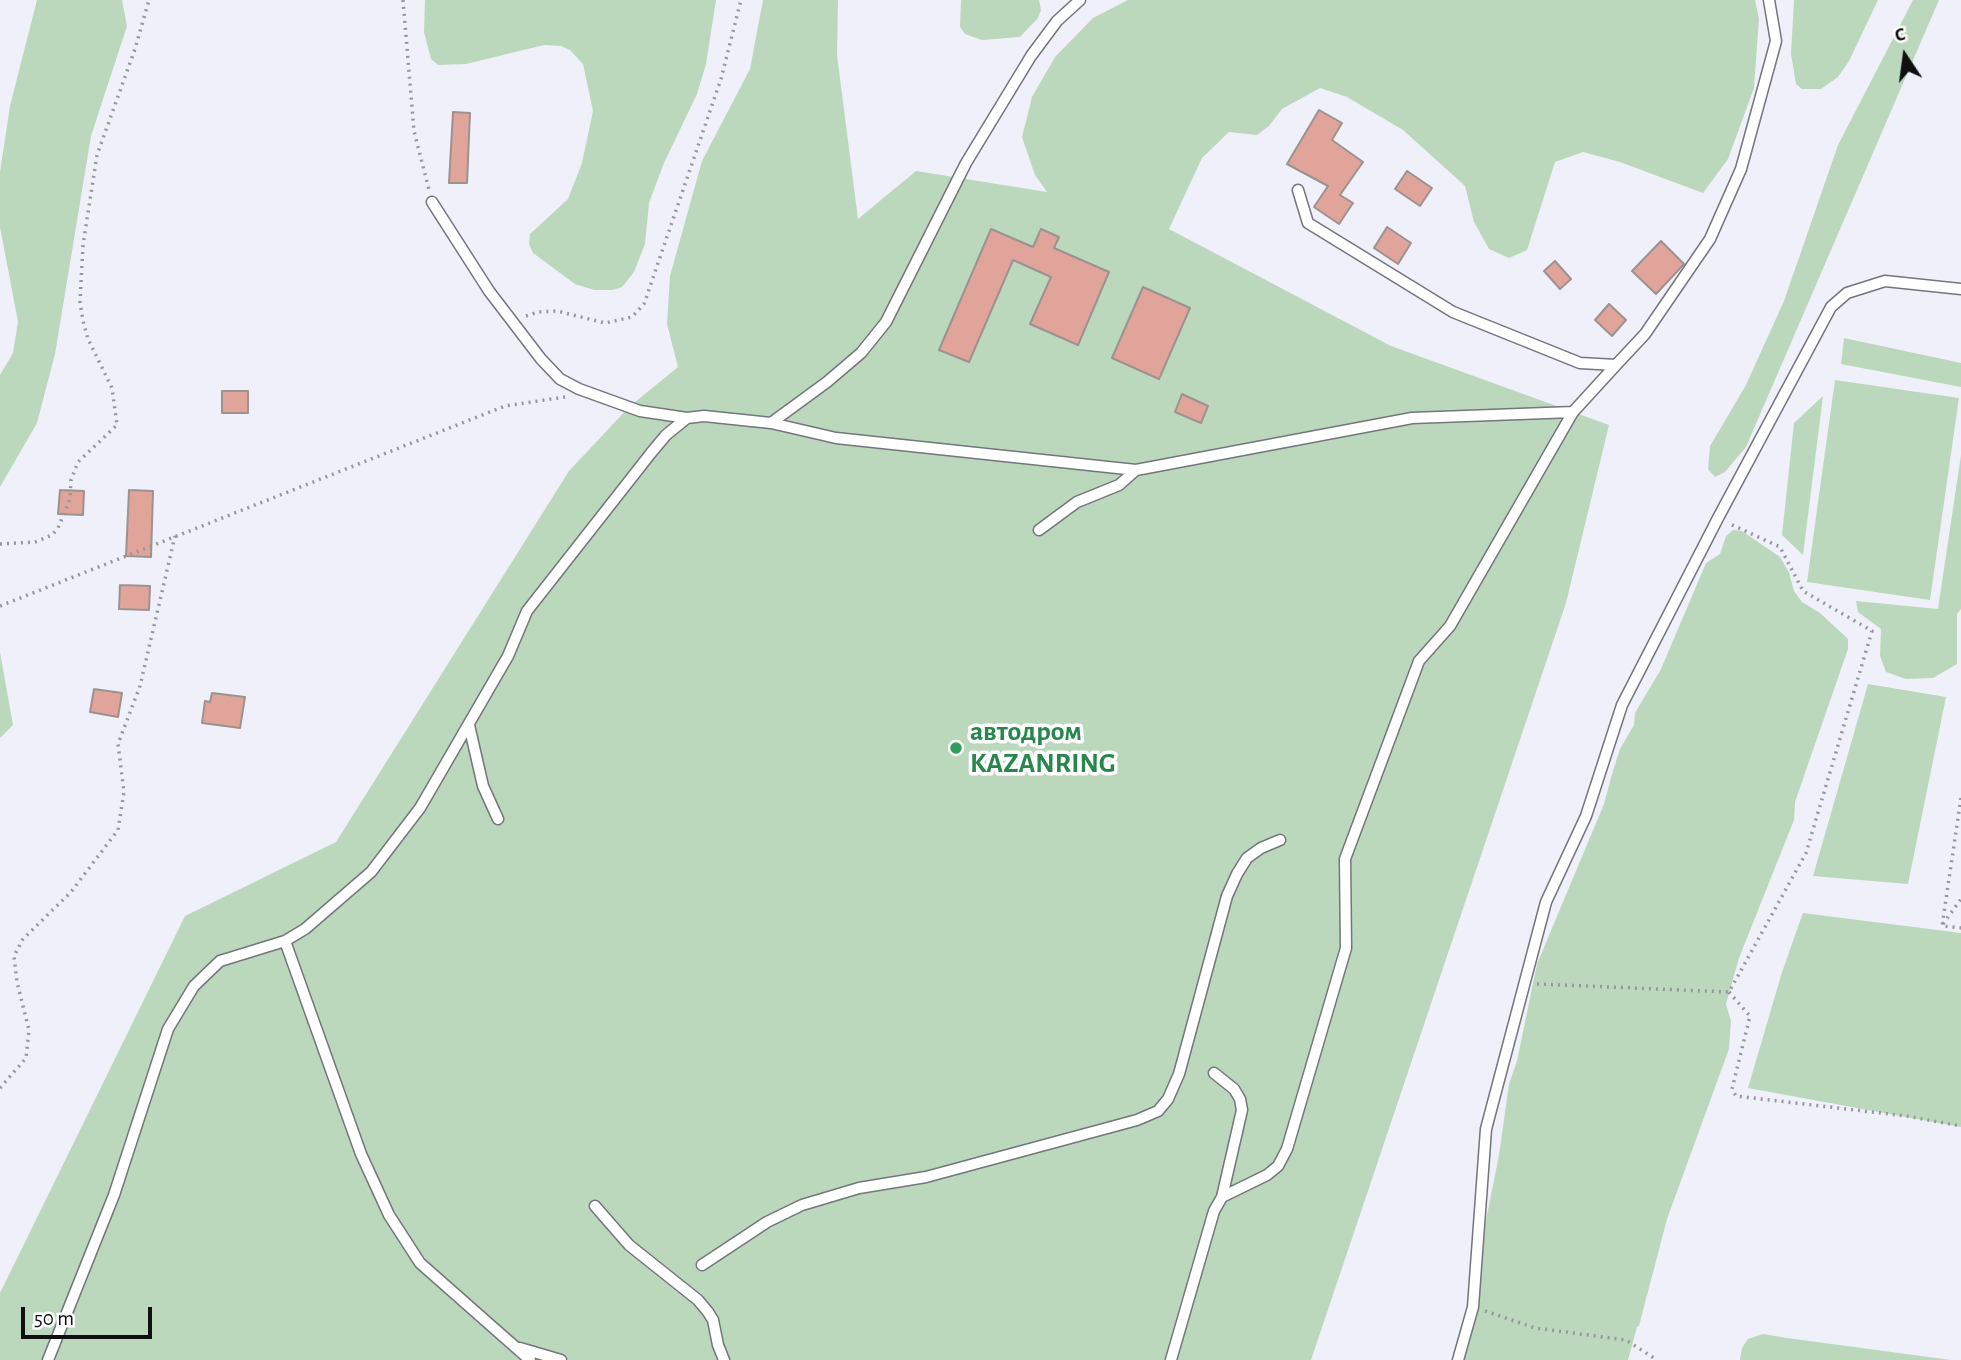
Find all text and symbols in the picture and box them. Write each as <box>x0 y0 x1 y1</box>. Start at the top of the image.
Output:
north arrow <box>1870 21 1940 91</box>
text: С <box>1893 25 1907 45</box>
place label: автодром KAZANRING <box>970 715 1115 781</box>
marker: автодром KAZANRING <box>948 740 964 756</box>
scale bar <box>24 1294 156 1338</box>
text: 50 m <box>34 1308 74 1329</box>

